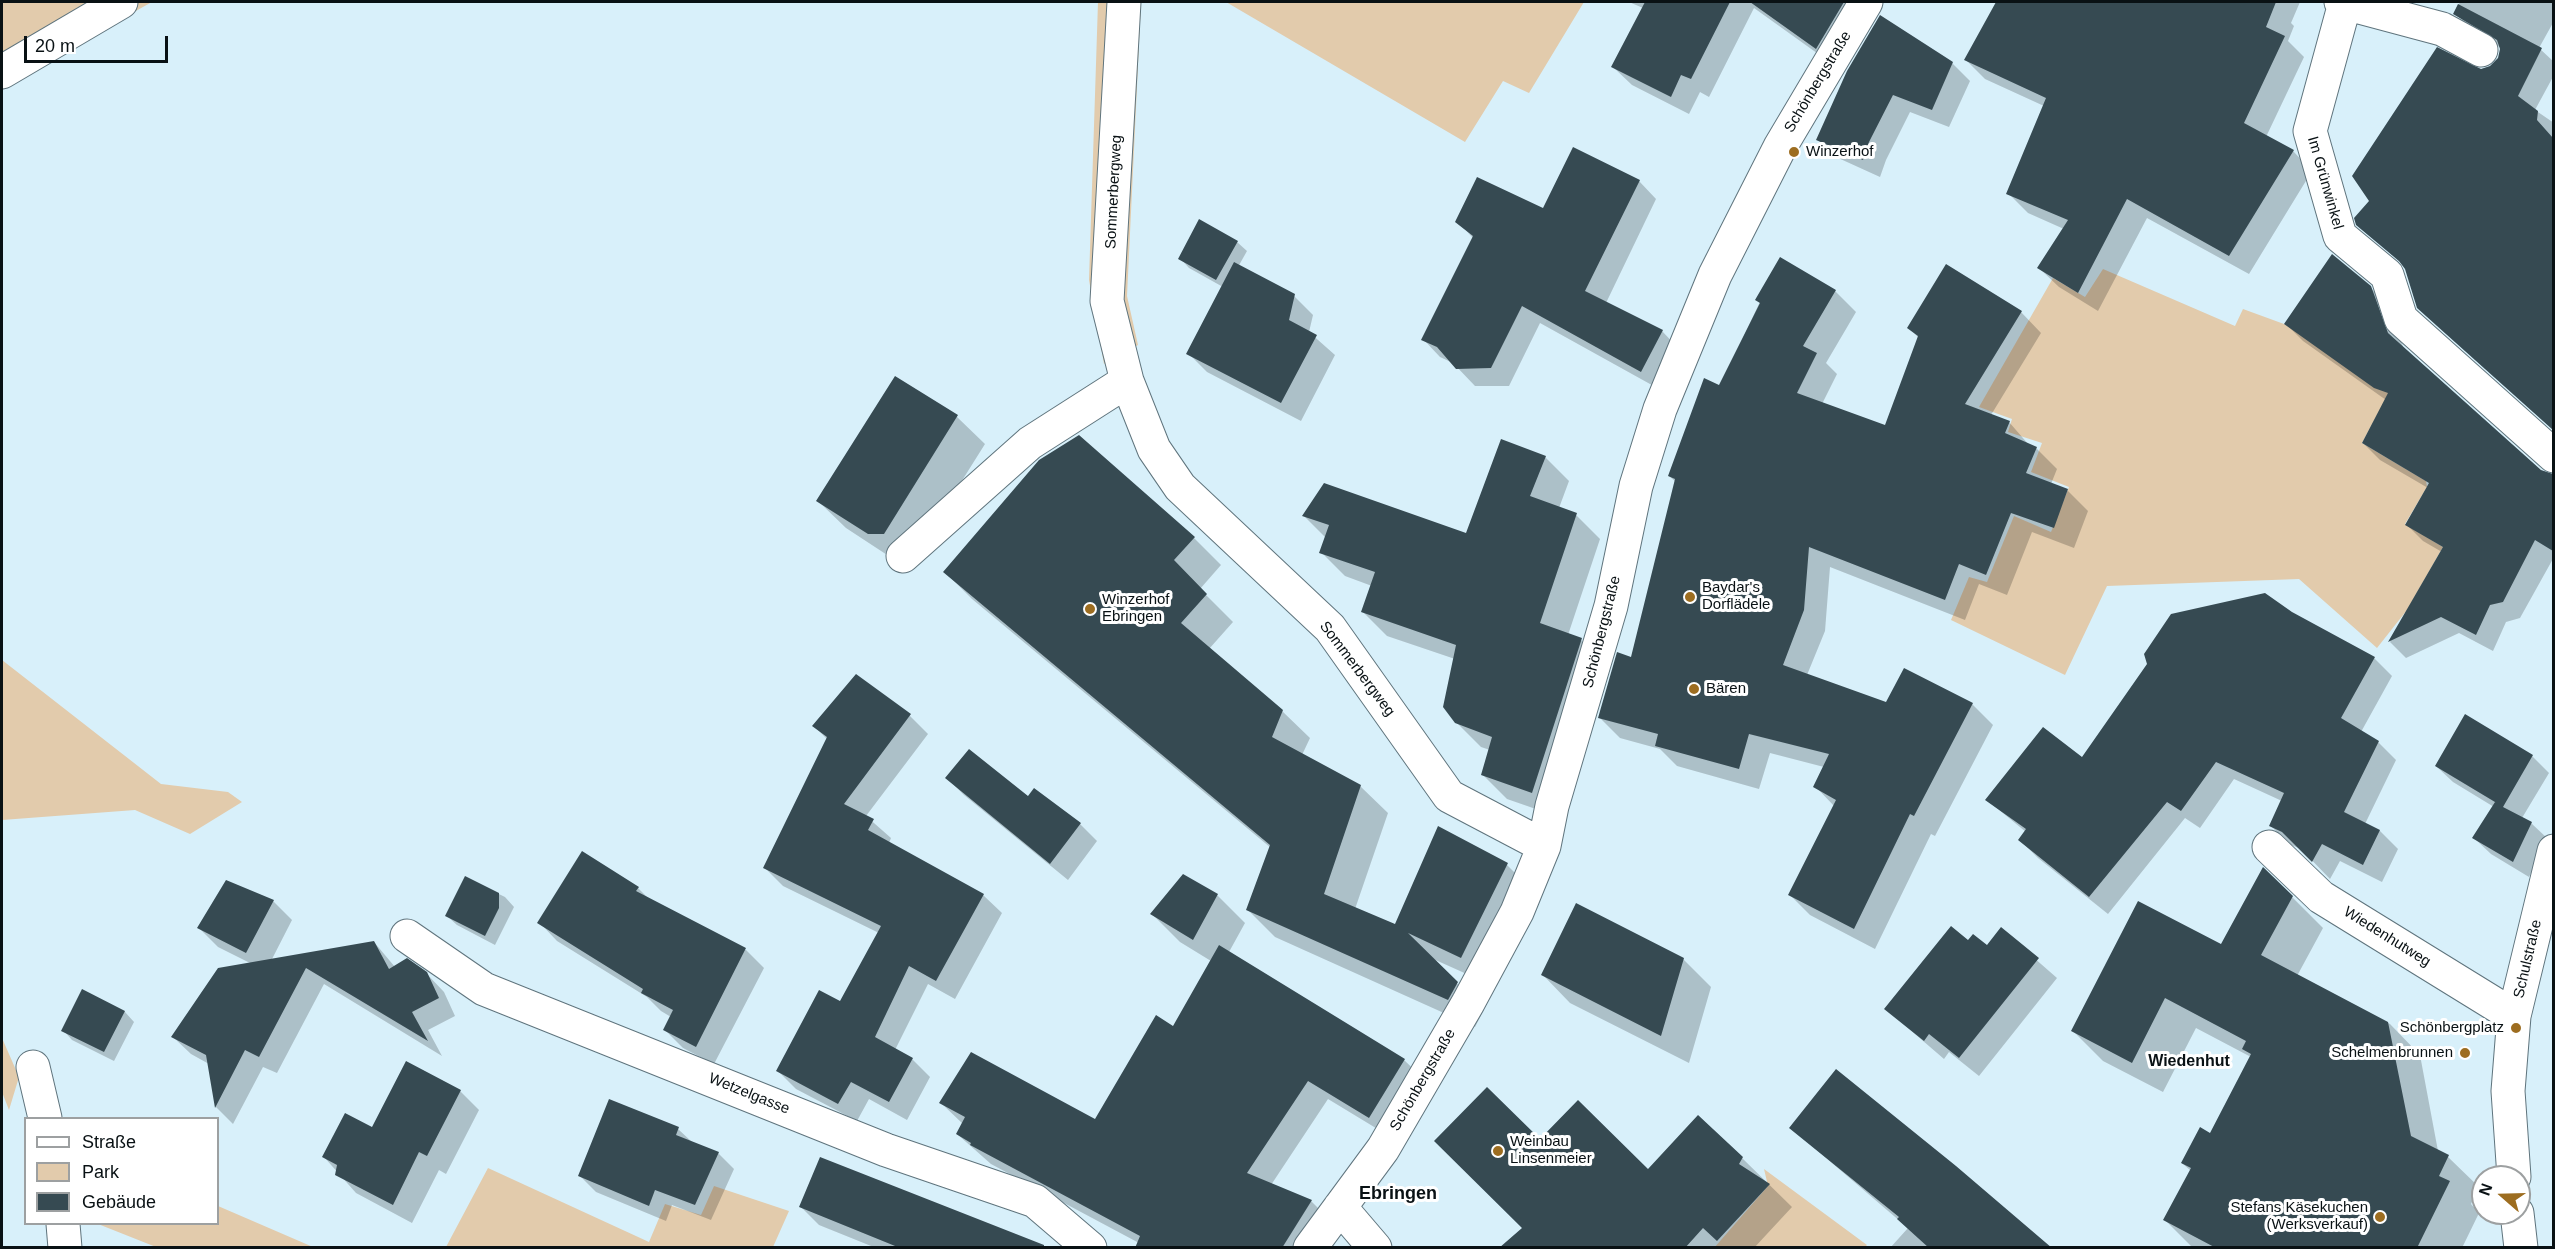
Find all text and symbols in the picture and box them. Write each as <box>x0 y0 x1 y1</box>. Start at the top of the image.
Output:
scale bar <box>27 24 171 62</box>
street label: Schönbergstraße <box>1781 28 1855 136</box>
text: 20 m <box>35 36 75 56</box>
street label: Im Grünwinkel <box>2303 134 2347 232</box>
street label: Sommerbergweg <box>1102 135 1126 249</box>
place label: Winzerhof <box>1806 143 1874 161</box>
marker: Winzerhof <box>1787 145 1801 159</box>
street label: Schönbergstraße <box>1579 574 1625 690</box>
place label: Baydar's Dorflädele <box>1702 579 1770 614</box>
marker: Baydar's Dorflädele <box>1683 590 1697 604</box>
place label: Winzerhof Ebringen <box>1102 591 1170 626</box>
marker: Winzerhof Ebringen <box>1083 602 1097 616</box>
street label: Sommerbergweg <box>1315 618 1399 720</box>
place label: Bären <box>1706 680 1746 698</box>
marker: Bären <box>1687 682 1701 696</box>
street label: Wiedenhutweg <box>2340 903 2434 971</box>
street label: Schulstraße <box>2510 918 2546 1000</box>
place label: Schönbergplatz <box>2400 1019 2504 1037</box>
marker: Schönbergplatz <box>2509 1021 2523 1035</box>
street label: Schönbergstraße <box>1386 1026 1460 1134</box>
place label: Schelmenbrunnen <box>2331 1044 2453 1062</box>
marker: Schelmenbrunnen <box>2458 1046 2472 1060</box>
district label: Wiedenhut <box>2148 1052 2230 1072</box>
street label: Wetzelgasse <box>706 1070 792 1118</box>
legend <box>24 1117 219 1225</box>
text: Straße <box>82 1132 136 1152</box>
place label: Weinbau Linsenmeier <box>1510 1133 1592 1168</box>
marker: Weinbau Linsenmeier <box>1491 1144 1505 1158</box>
text: Park <box>82 1162 119 1182</box>
north arrow <box>2471 1165 2531 1225</box>
text: N <box>2476 1181 2495 1198</box>
district label: Ebringen <box>1359 1183 1437 1205</box>
text: Gebäude <box>82 1192 156 1212</box>
place label: Stefans Käsekuchen (Werksverkauf) <box>2230 1199 2368 1234</box>
marker: Stefans Käsekuchen (Werksverkauf) <box>2373 1210 2387 1224</box>

